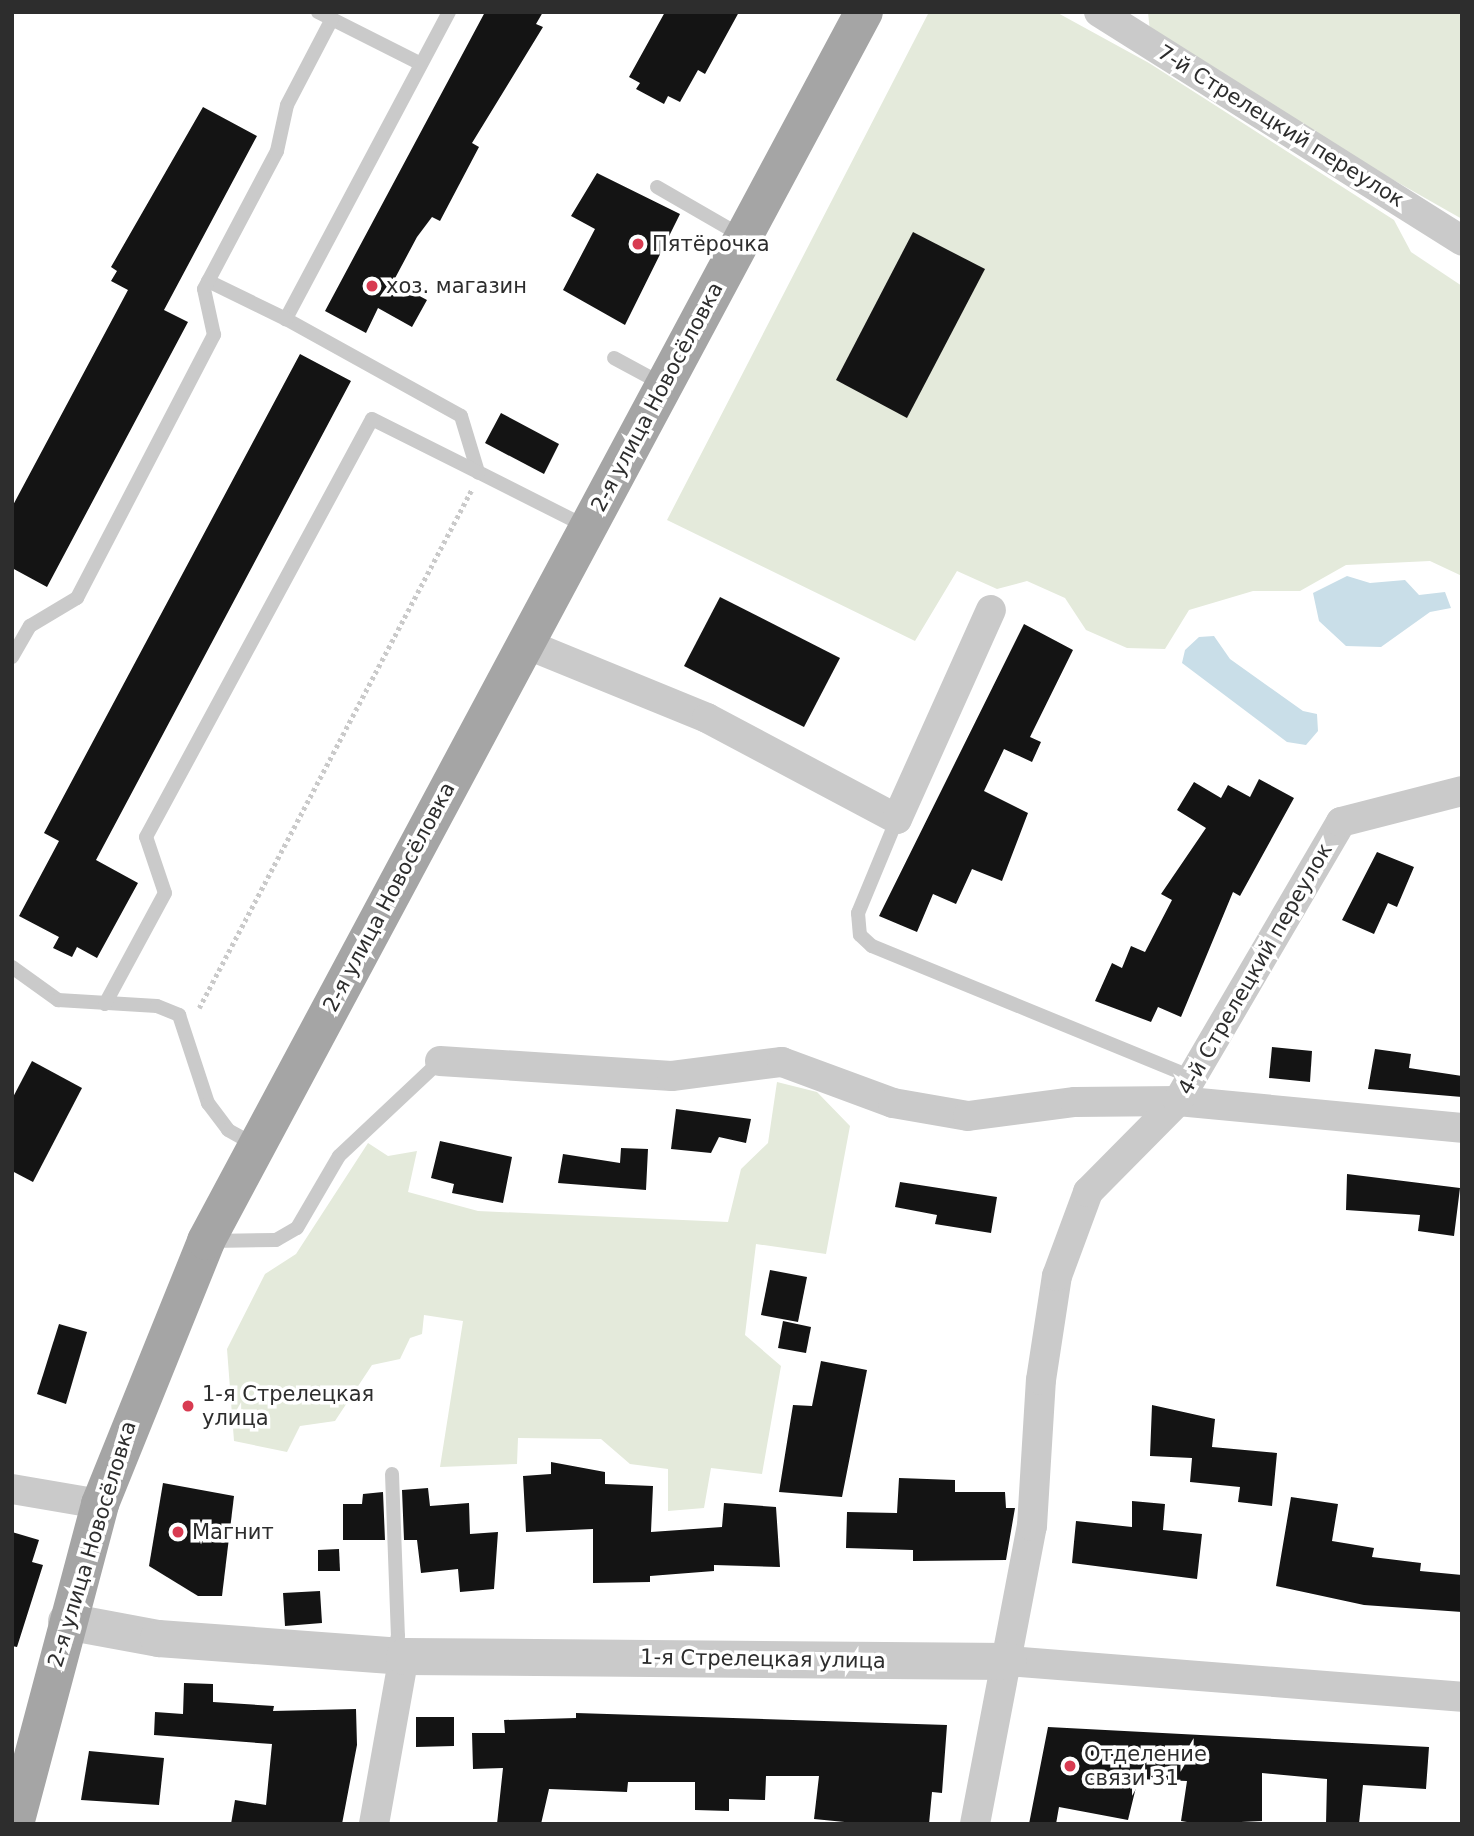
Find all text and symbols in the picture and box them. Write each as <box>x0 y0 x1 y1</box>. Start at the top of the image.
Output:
street label: 7-й Стрелецкий переулок <box>1153 40 1409 212</box>
place label: Пятёрочка <box>652 231 770 257</box>
marker: Пятёрочка <box>630 236 646 252</box>
place label: хоз. магазин <box>386 273 527 299</box>
marker: хоз. магазин <box>364 278 380 294</box>
street label: 2-я улица Новосёловка <box>586 278 728 516</box>
street label: 2-я улица Новосёловка <box>318 778 460 1016</box>
street label: 4-й Стрелецкий переулок <box>1173 839 1337 1099</box>
place label: 1-я Стрелецкая улица <box>202 1381 374 1431</box>
marker: 1-я Стрелецкая улица <box>180 1398 196 1414</box>
street label: 2-я улица Новосёловка <box>43 1418 141 1670</box>
place label: Магнит <box>192 1519 274 1545</box>
marker: Магнит <box>170 1524 186 1540</box>
street label: 1-я Стрелецкая улица <box>640 1644 886 1674</box>
place label: Отделение связи 31 <box>1084 1741 1207 1791</box>
marker: Отделение связи 31 <box>1062 1758 1078 1774</box>

